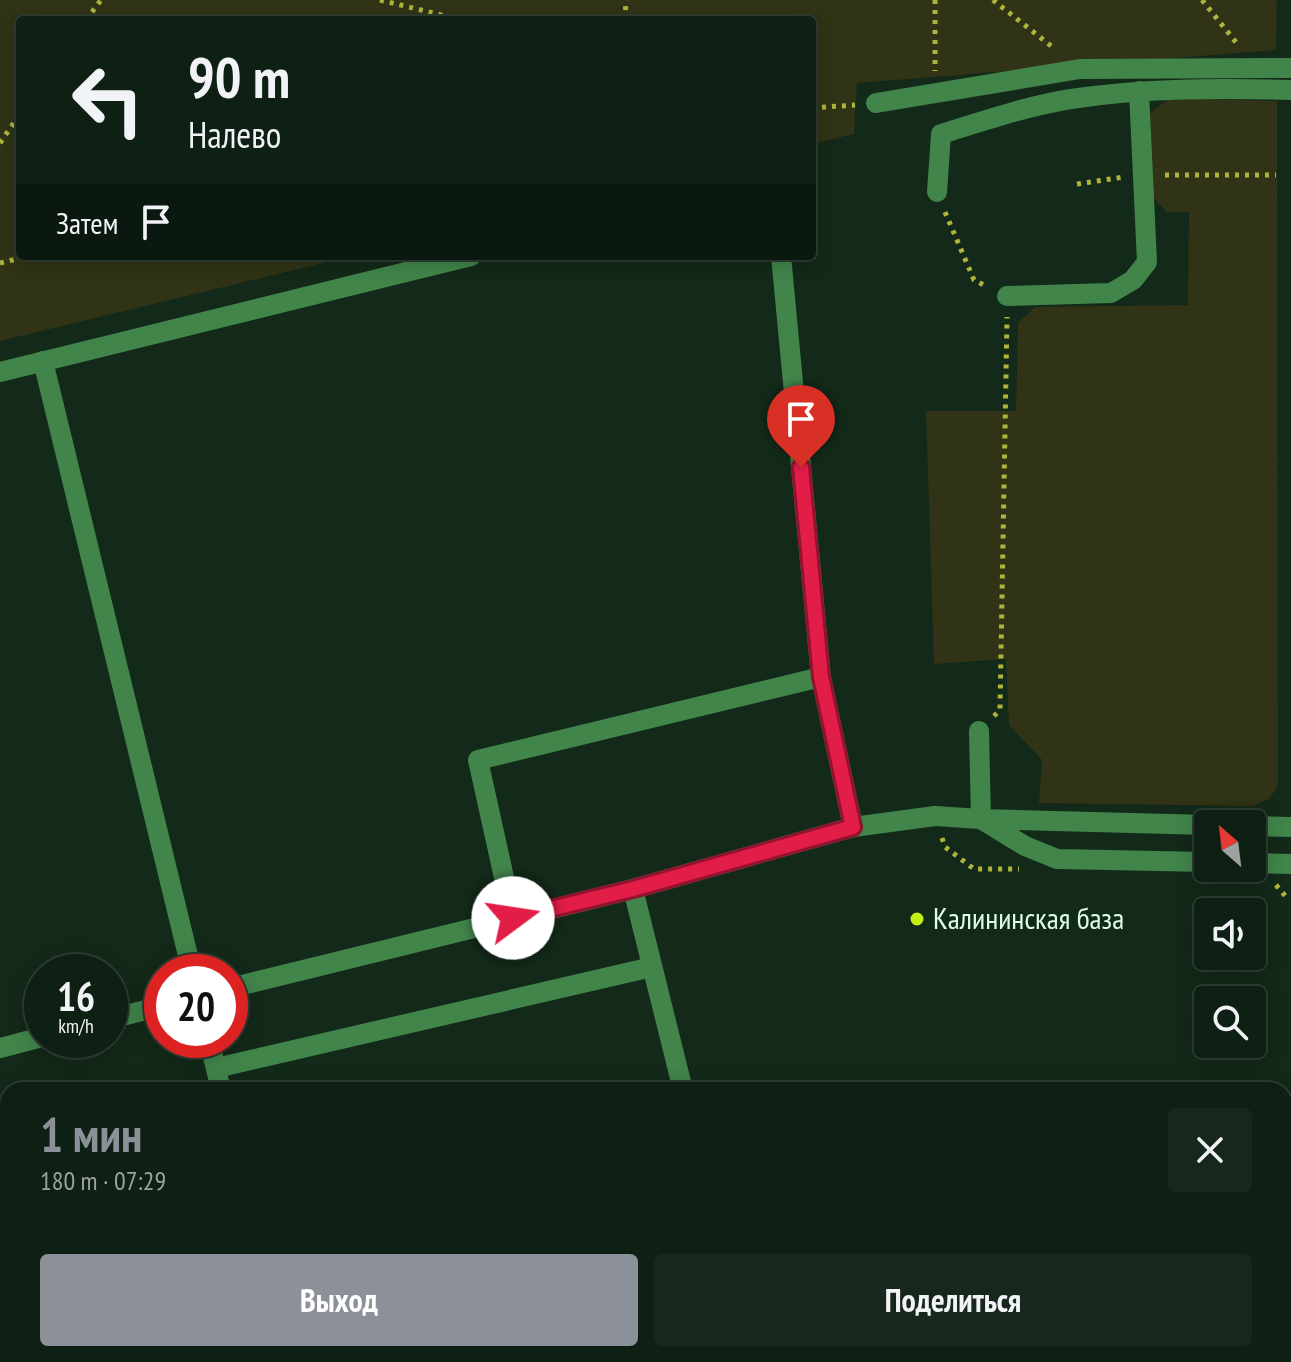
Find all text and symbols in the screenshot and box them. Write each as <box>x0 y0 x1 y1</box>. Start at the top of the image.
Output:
text: 90 m <box>188 41 290 113</box>
icon: left <box>56 48 160 152</box>
text: Налево <box>188 111 281 158</box>
icon: arrive <box>134 200 178 244</box>
text: Затем <box>56 203 118 242</box>
pin <box>767 385 835 467</box>
icon: arrive <box>779 397 823 441</box>
north arrow <box>1194 810 1266 882</box>
map controls <box>1194 810 1266 1058</box>
position arrow <box>471 876 555 960</box>
place label: Калининская база <box>933 898 1124 937</box>
button: sound <box>1194 898 1266 970</box>
marker: Калининская база <box>908 910 926 928</box>
speed limit sign: 20 <box>144 954 248 1058</box>
text: 16 <box>57 970 95 1022</box>
button: search <box>1194 986 1266 1058</box>
text: km/h <box>58 1013 94 1039</box>
text: 1 мин <box>40 1103 142 1165</box>
button: close <box>1168 1108 1252 1192</box>
text: 180 m · 07:29 <box>40 1164 166 1197</box>
button: Выход <box>40 1254 638 1346</box>
button: Поделиться <box>654 1254 1252 1346</box>

